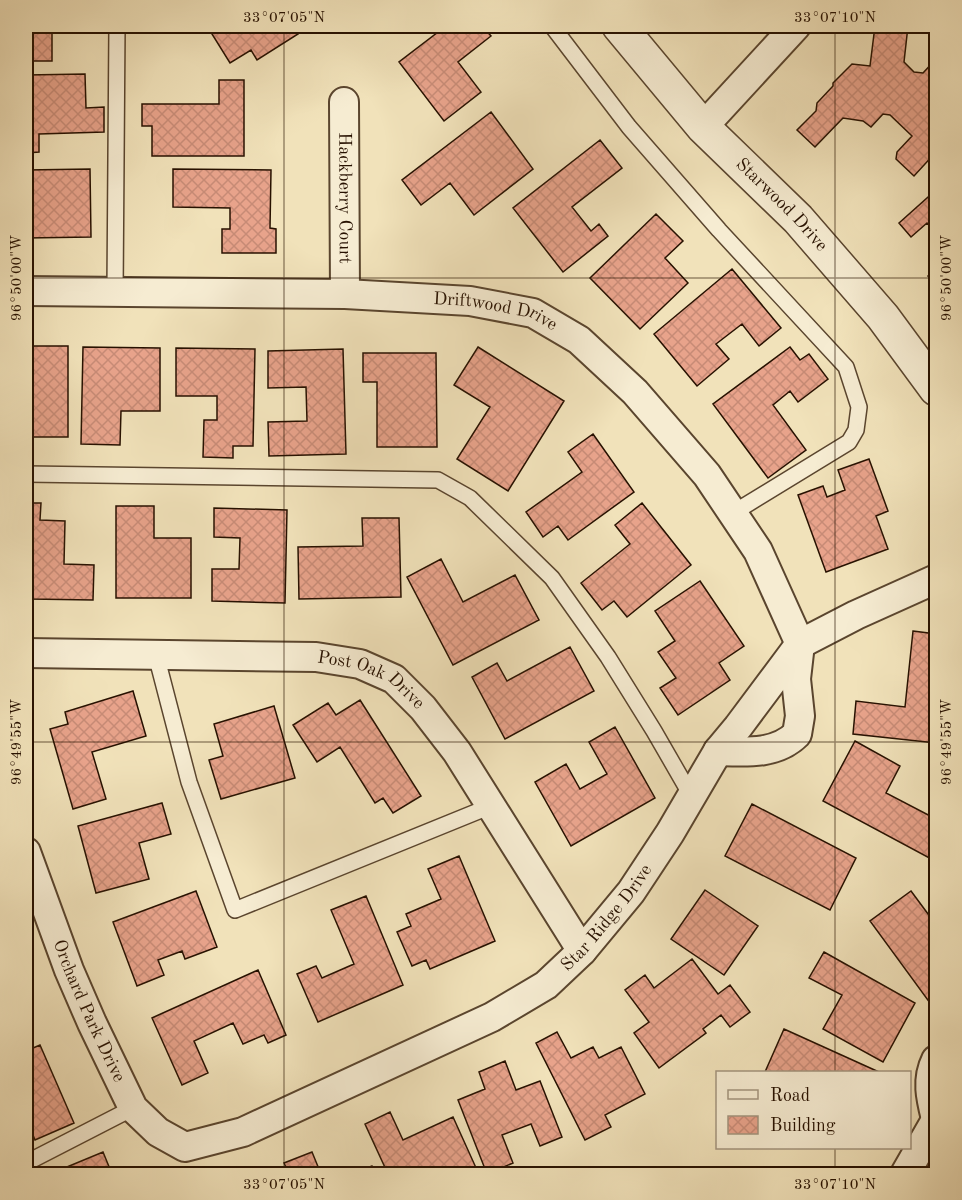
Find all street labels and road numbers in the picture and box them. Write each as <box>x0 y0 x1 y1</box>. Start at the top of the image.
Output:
street label: Hackberry Court <box>335 132 354 264</box>
street label: Starwood Drive <box>732 155 831 255</box>
street label: Driftwood Drive <box>433 290 560 334</box>
street label: Post Oak Drive <box>316 648 428 713</box>
street label: Star Ridge Drive <box>558 861 655 975</box>
street label: Orchard Park Drive <box>50 937 128 1085</box>

